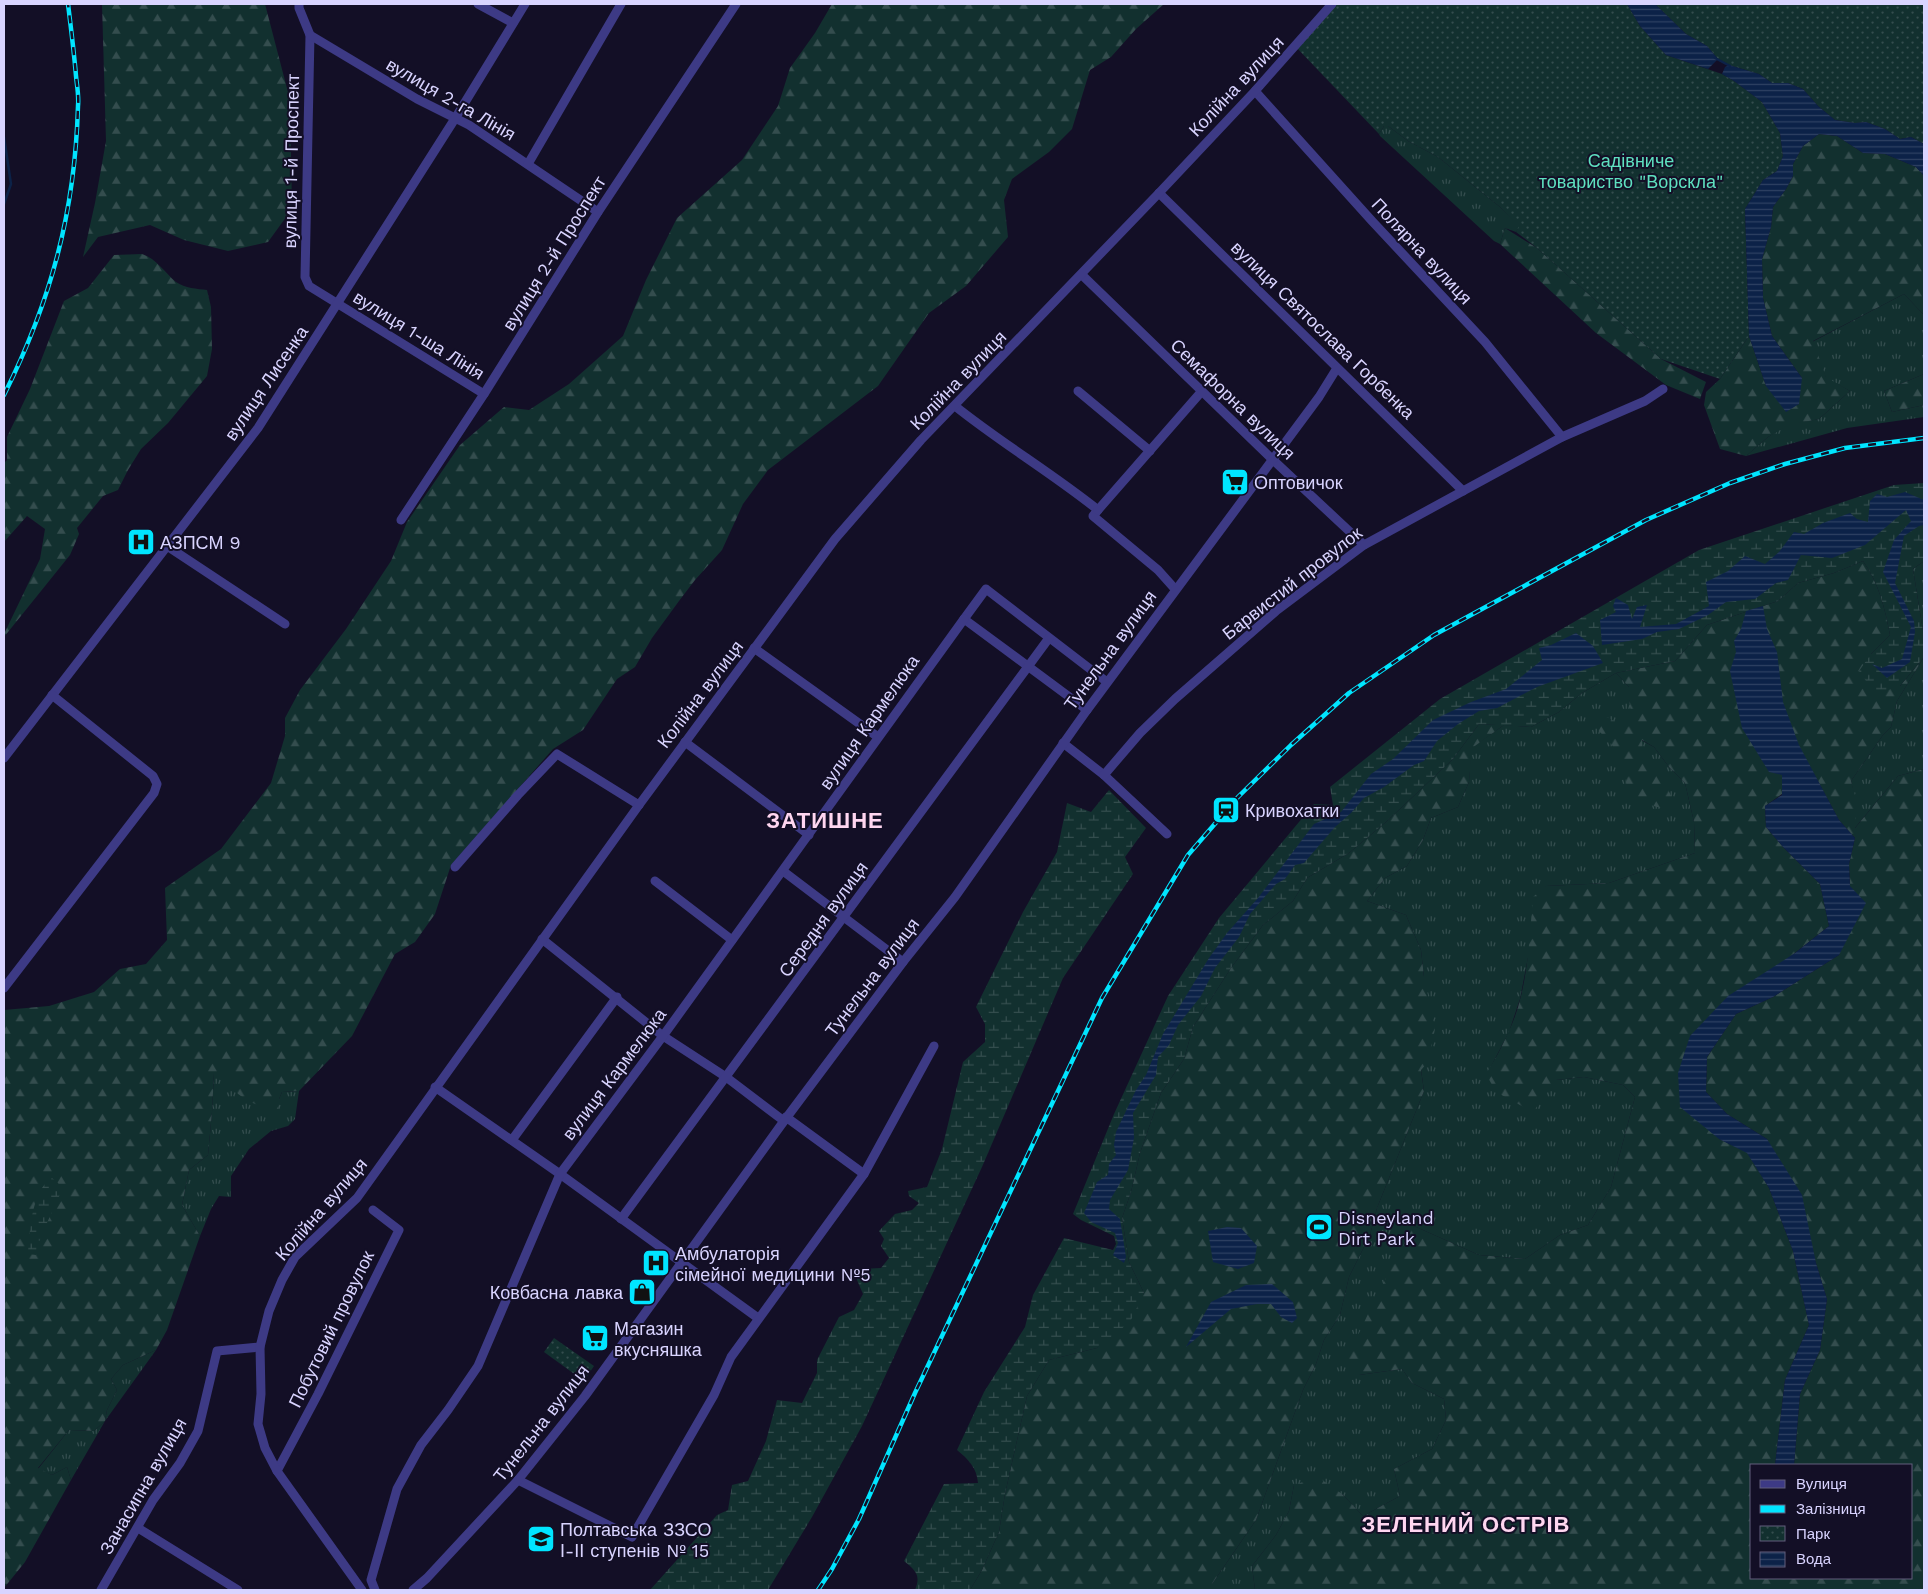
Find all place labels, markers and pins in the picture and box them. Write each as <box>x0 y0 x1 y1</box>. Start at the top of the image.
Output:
supermarket icon: Оптовичок <box>1220 467 1250 497</box>
place label: Оптовичок <box>1254 472 1343 493</box>
hospital icon: АЗПСМ 9 <box>126 527 156 557</box>
place label: АЗПСМ 9 <box>160 532 241 553</box>
station icon: Кривохатки <box>1211 795 1241 825</box>
place label: Кривохатки <box>1245 800 1339 821</box>
place label: Disneyland Dirt Park <box>1338 1207 1434 1249</box>
sports icon: Disneyland Dirt Park <box>1304 1212 1334 1242</box>
place label: Амбулаторія сімейної медицини №5 <box>675 1243 871 1285</box>
hospital icon: Амбулаторія сімейної медицини №5 <box>641 1248 671 1278</box>
shop icon: Ковбасна лавка <box>627 1277 657 1307</box>
place label: Ковбасна лавка <box>490 1282 624 1303</box>
place label: Магазин вкусняшка <box>614 1318 703 1360</box>
supermarket icon: Магазин вкусняшка <box>580 1323 610 1353</box>
place label: Полтавська ЗЗСО І-ІІ ступенів № 15 <box>560 1519 711 1561</box>
school or university icon: Полтавська ЗЗСО І-ІІ ступенів № 15 <box>526 1524 556 1554</box>

